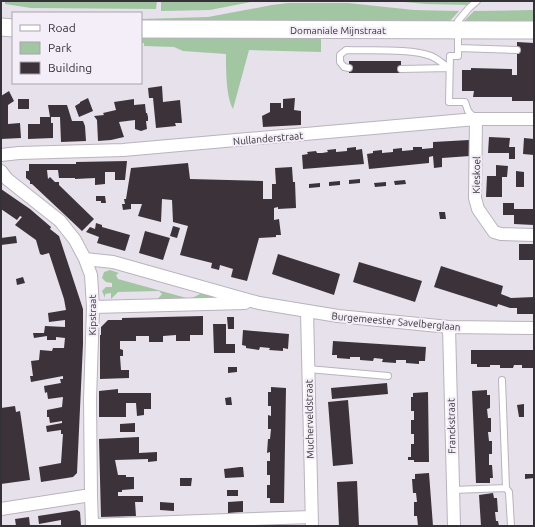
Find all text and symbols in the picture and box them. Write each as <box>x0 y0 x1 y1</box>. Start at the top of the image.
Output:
legend <box>12 12 142 84</box>
text: Road <box>48 21 76 34</box>
street label: Domaniale Mijnstraat <box>290 25 386 36</box>
text: Park <box>48 41 72 54</box>
text: Building <box>48 61 92 74</box>
street label: Nullanderstraat <box>233 130 304 147</box>
street label: Kieskoel <box>471 156 482 194</box>
street label: Kipstraat <box>87 295 98 335</box>
street label: Burgemeester Savelberglaan <box>331 310 461 333</box>
street label: Mucherveldstraat <box>303 379 316 459</box>
street label: Franckstraat <box>446 398 457 454</box>

